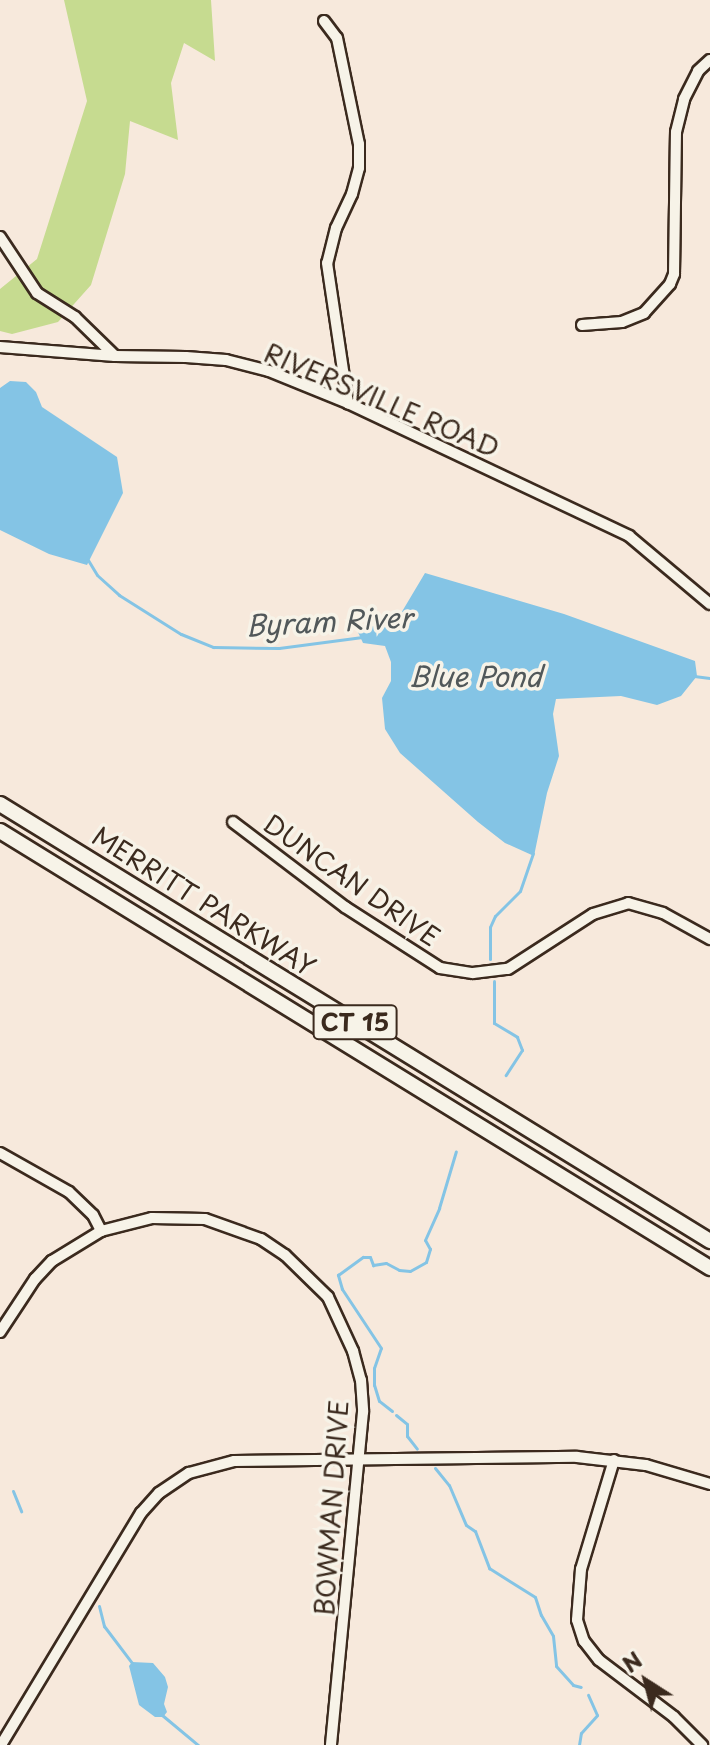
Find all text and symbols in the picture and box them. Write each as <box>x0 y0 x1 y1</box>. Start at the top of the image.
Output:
street label: RIVERSVILLE ROAD <box>259 336 505 464</box>
water label: Byram River <box>244 600 414 642</box>
water label: Blue Pond <box>409 659 541 693</box>
street label: DUNCAN DRIVE <box>258 807 446 953</box>
street label: MERRITT PARKWAY <box>87 820 321 982</box>
road number: CT 15 <box>311 1002 399 1042</box>
street label: BOWMAN DRIVE <box>308 1399 354 1617</box>
north arrow <box>606 1641 686 1721</box>
text: N <box>615 1643 648 1680</box>

